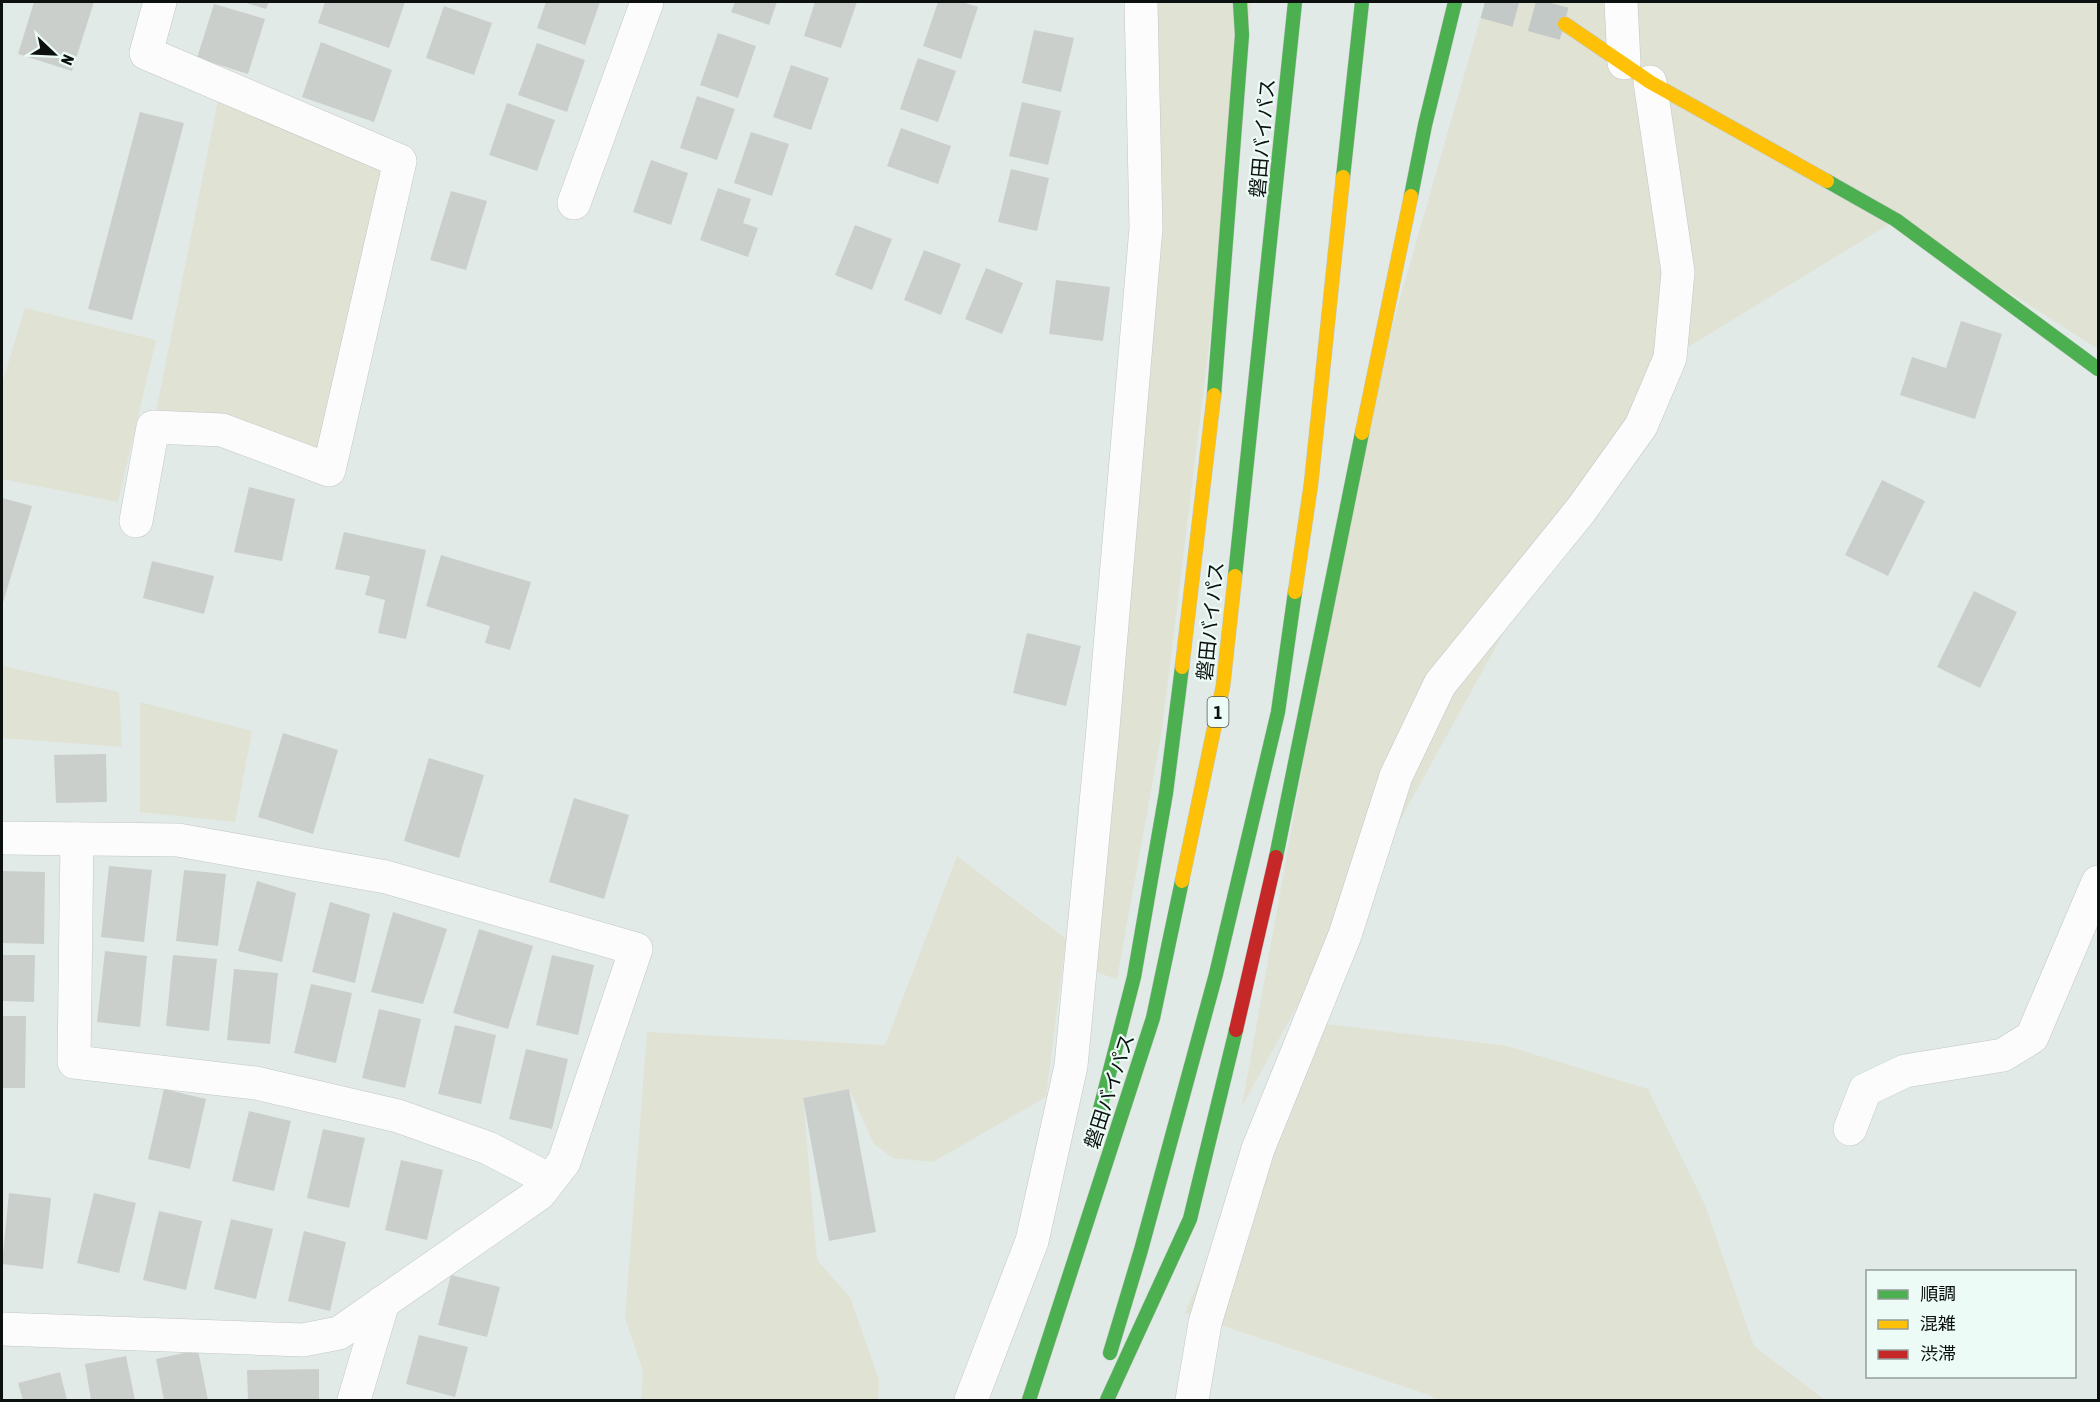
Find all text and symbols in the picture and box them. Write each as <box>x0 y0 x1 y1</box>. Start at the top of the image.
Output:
north arrow <box>24 24 84 84</box>
text: N <box>58 52 78 68</box>
street label: 磐田バイパス <box>1245 77 1279 199</box>
street label: 磐田バイパス <box>1192 560 1228 682</box>
road number: 1 <box>1208 697 1228 727</box>
street label: 磐田バイパス <box>1080 1031 1138 1151</box>
legend <box>1866 1270 2076 1378</box>
text: 順調 <box>1920 1283 1956 1304</box>
text: 混雑 <box>1920 1313 1956 1334</box>
text: 渋滞 <box>1920 1343 1956 1364</box>

